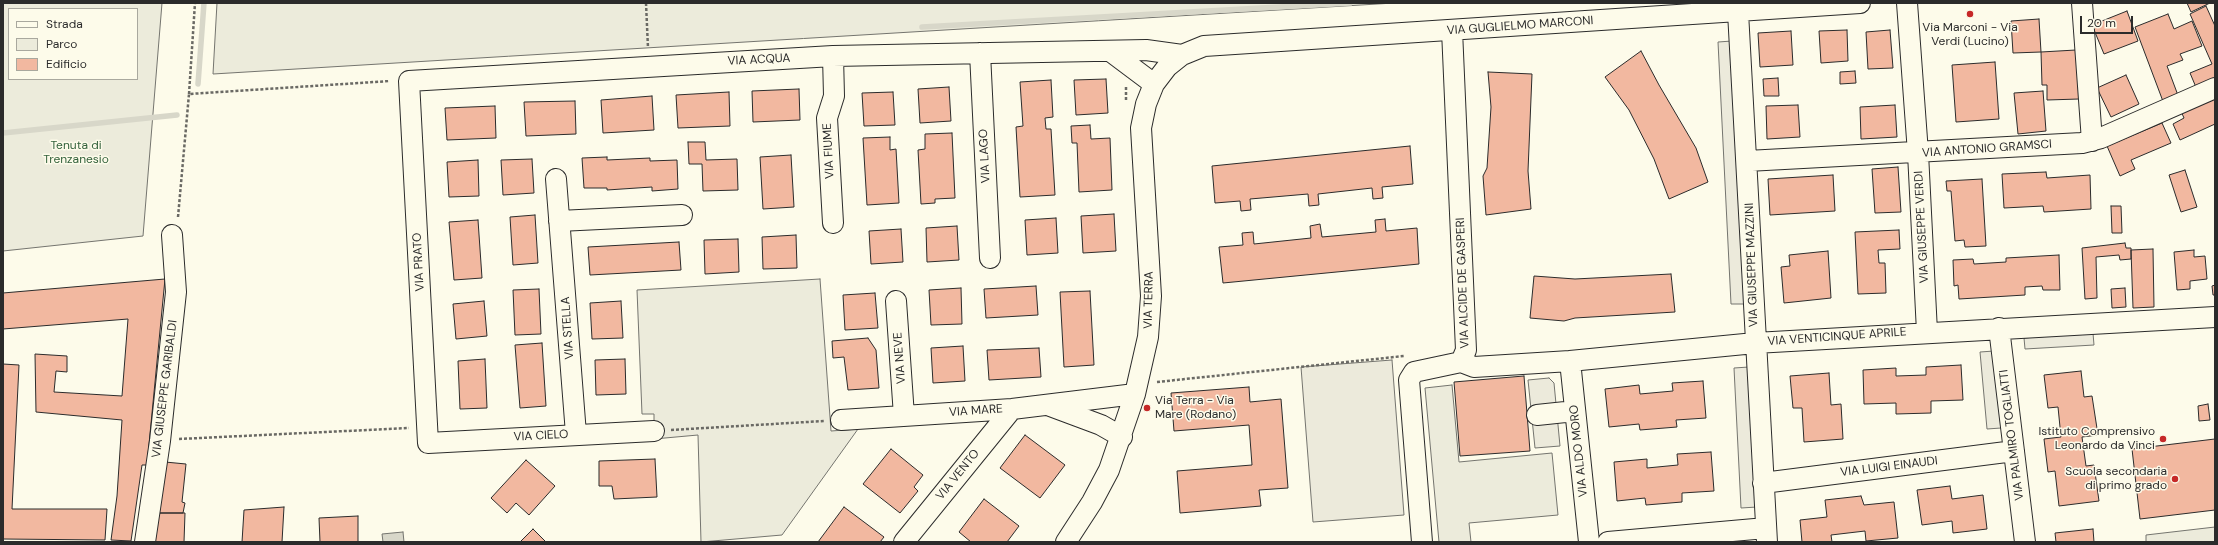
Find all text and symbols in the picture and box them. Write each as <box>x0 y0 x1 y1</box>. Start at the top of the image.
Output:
legend <box>8 8 138 80</box>
scale bar <box>2082 8 2135 34</box>
marker: Via Marconi - Via Verdi (Lucino) <box>1965 9 1975 19</box>
street label: VIA GUGLIELMO MARCONI <box>1446 14 1594 38</box>
text: 20 m <box>2087 15 2116 31</box>
text: Strada <box>46 16 83 32</box>
place label: Via Marconi - Via Verdi (Lucino) <box>1922 21 2018 49</box>
text: Parco <box>46 36 77 52</box>
street label: VIA ACQUA <box>727 51 791 69</box>
text: Edificio <box>46 56 87 72</box>
street label: VIA FIUME <box>820 123 838 179</box>
street label: VIA LAGO <box>976 129 994 183</box>
street label: VIA ANTONIO GRAMSCI <box>1922 137 2052 161</box>
park label: Tenuta di Trenzanesio <box>43 139 109 167</box>
street label: VIA GIUSEPPE VERDI <box>1912 171 1932 283</box>
street label: VIA GIUSEPPE MAZZINI <box>1743 203 1761 327</box>
street label: VIA ALCIDE DE GASPERI <box>1454 217 1472 349</box>
street label: VIA PRATO <box>410 232 428 292</box>
street label: VIA TERRA <box>1141 271 1157 329</box>
street label: VIA STELLA <box>559 296 577 360</box>
street label: VIA GIUSEPPE GARIBALDI <box>149 319 181 459</box>
street label: VIA VENTICINQUE APRILE <box>1767 325 1907 349</box>
street label: VIA NEVE <box>891 332 909 384</box>
street label: VIA PALMIRO TOGLIATTI <box>1997 369 2027 501</box>
place label: Via Terra - Via Mare (Rodano) <box>1155 394 1236 422</box>
street label: VIA MARE <box>949 402 1003 420</box>
marker: Via Terra - Via Mare (Rodano) <box>1142 403 1152 413</box>
street label: VIA ALDO MORO <box>1567 404 1591 498</box>
place label: Istituto Comprensivo Leonardo da Vinci <box>2039 425 2155 453</box>
street label: VIA CIELO <box>513 427 569 445</box>
marker: Istituto Comprensivo Leonardo da Vinci <box>2158 434 2168 444</box>
street label: VIA VENTO <box>933 447 983 503</box>
street label: VIA LUIGI EINAUDI <box>1839 454 1939 480</box>
place label: Scuola secondaria di primo grado <box>2065 465 2167 493</box>
marker: Scuola secondaria di primo grado <box>2170 474 2180 484</box>

